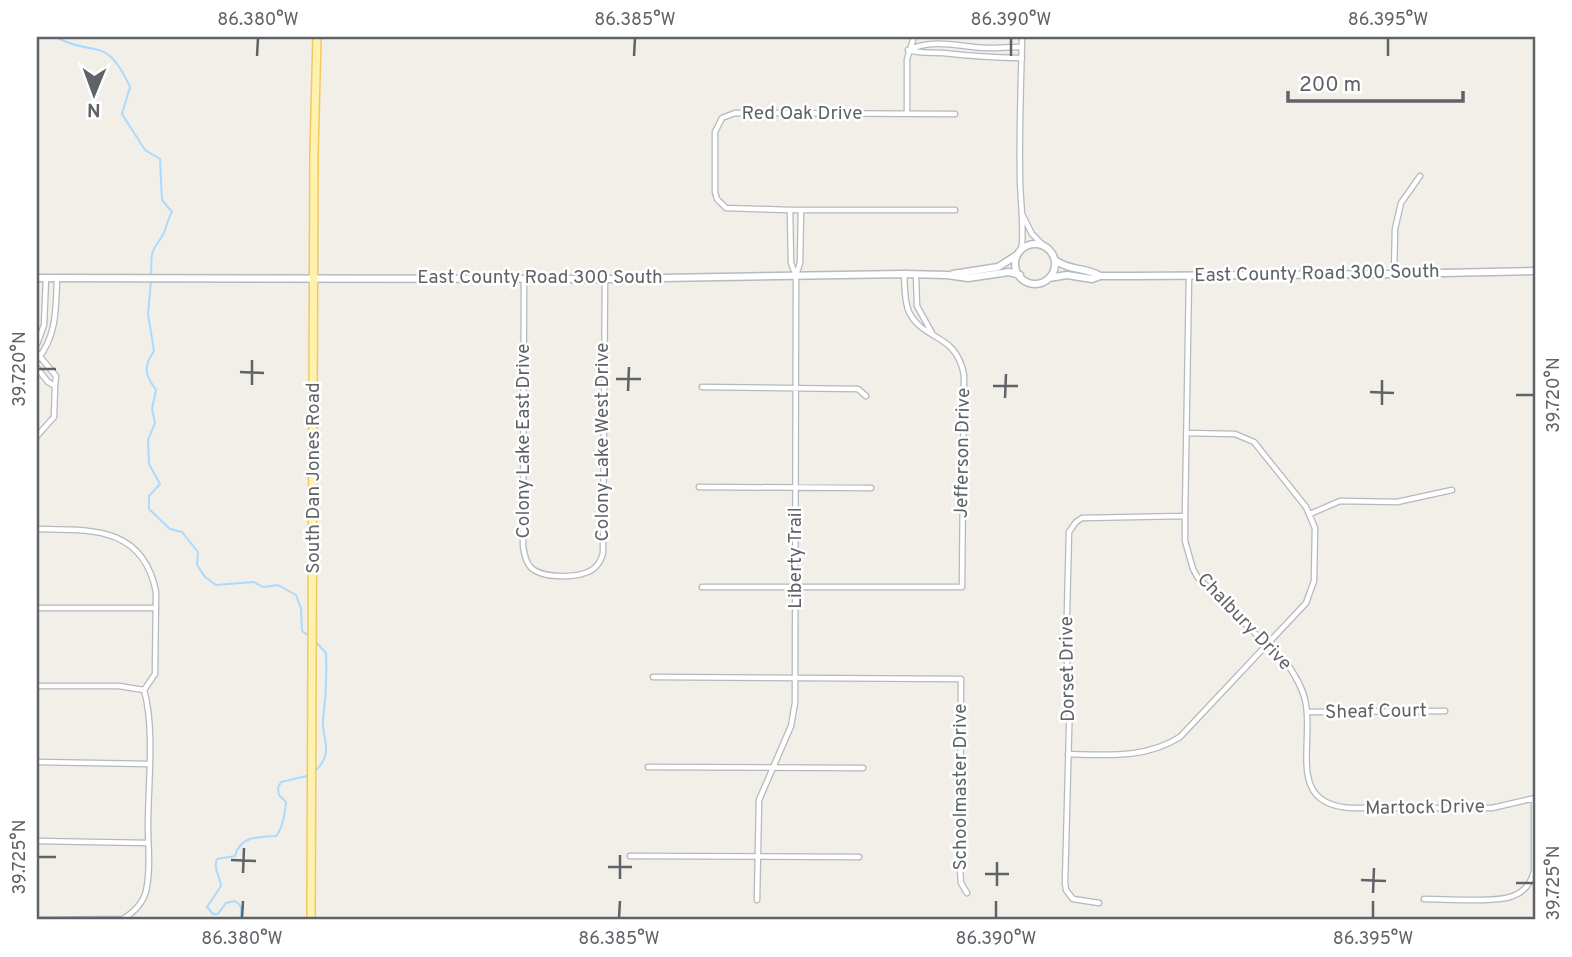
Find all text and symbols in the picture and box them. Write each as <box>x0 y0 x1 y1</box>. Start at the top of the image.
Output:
text: 86.380°W <box>217 9 299 32</box>
text: 86.385°W <box>594 9 676 32</box>
text: 86.390°W <box>971 9 1051 32</box>
text: 86.395°W <box>1348 9 1428 32</box>
north arrow <box>60 60 130 130</box>
scale bar <box>1288 60 1464 104</box>
text: 200 m <box>1299 72 1361 99</box>
text: N <box>87 97 101 121</box>
street label: Red Oak Drive <box>742 102 862 126</box>
street label: East County Road 300 South <box>1194 260 1440 288</box>
street label: East County Road 300 South <box>417 266 663 290</box>
text: 39.720°N <box>9 331 32 407</box>
street label: Colony Lake West Drive <box>591 342 615 542</box>
street label: Colony Lake East Drive <box>512 343 536 539</box>
text: 39.720°N <box>1543 357 1566 433</box>
street label: South Dan Jones Road <box>302 382 326 574</box>
street label: Jefferson Drive <box>950 388 976 518</box>
street label: Liberty Trail <box>784 507 808 609</box>
street label: Chalbury Drive <box>1191 568 1297 676</box>
street label: Dorset Drive <box>1055 616 1081 722</box>
street label: Sheaf Court <box>1325 699 1427 725</box>
street label: Schoolmaster Drive <box>949 703 973 871</box>
street label: Martock Drive <box>1365 795 1485 821</box>
text: 39.725°N <box>9 820 32 894</box>
text: 39.725°N <box>1543 846 1566 920</box>
text: 86.380°W <box>201 928 283 951</box>
text: 86.385°W <box>578 928 660 951</box>
text: 86.390°W <box>956 928 1036 951</box>
text: 86.395°W <box>1333 928 1413 951</box>

